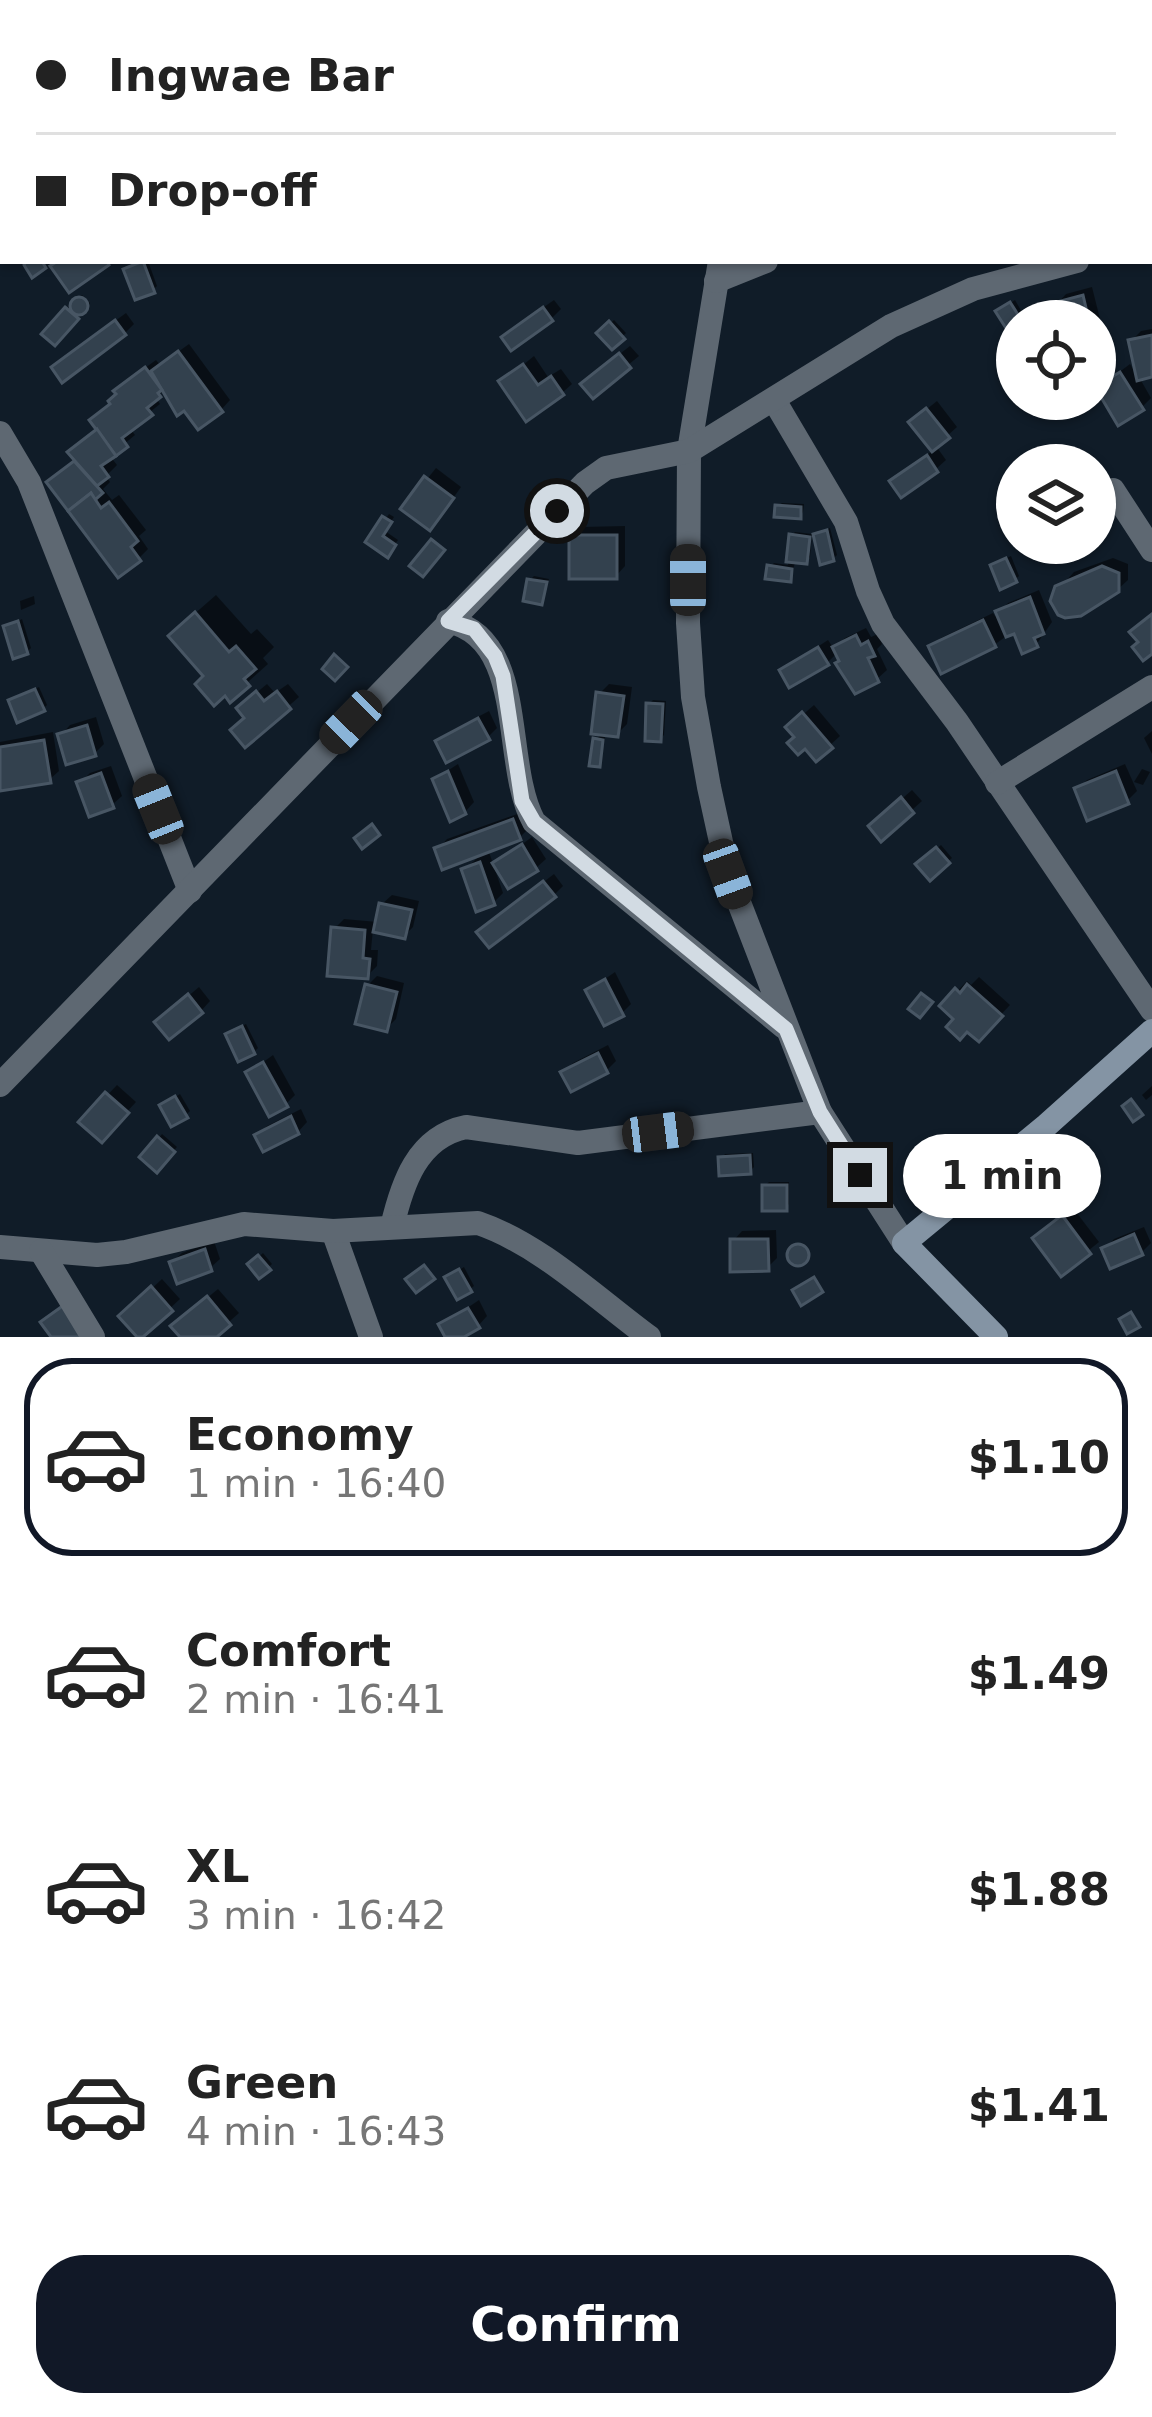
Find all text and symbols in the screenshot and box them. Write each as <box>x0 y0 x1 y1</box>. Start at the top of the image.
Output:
text: Ingwae Bar <box>108 49 394 102</box>
text: Drop-off <box>108 164 317 217</box>
map controls <box>996 300 1116 564</box>
button: locate <box>996 300 1116 420</box>
button: layers <box>996 444 1116 564</box>
route start <box>530 484 584 538</box>
car <box>670 544 706 616</box>
car <box>313 684 389 760</box>
car <box>128 769 188 849</box>
car <box>699 834 757 914</box>
car <box>620 1110 696 1154</box>
callout: 1 min <box>902 1133 1100 1217</box>
route end <box>833 1148 887 1202</box>
text: 1 min <box>941 1153 1063 1198</box>
icon: car <box>42 1403 150 1511</box>
text: Economy <box>186 1408 414 1461</box>
text: $1.10 <box>968 1431 1110 1484</box>
text: 1 min · 16:40 <box>186 1461 446 1506</box>
icon: car <box>42 1619 150 1727</box>
text: Comfort <box>186 1624 391 1677</box>
text: $1.49 <box>968 1647 1110 1700</box>
text: 2 min · 16:41 <box>186 1677 446 1722</box>
icon: car <box>42 1835 150 1943</box>
text: XL <box>186 1840 249 1893</box>
text: $1.88 <box>968 1863 1110 1916</box>
text: 3 min · 16:42 <box>186 1893 446 1938</box>
icon: car <box>42 2051 150 2159</box>
text: Green <box>186 2056 338 2109</box>
text: $1.41 <box>968 2079 1110 2132</box>
text: 4 min · 16:43 <box>186 2109 446 2154</box>
button: Confirm <box>36 2255 1116 2393</box>

